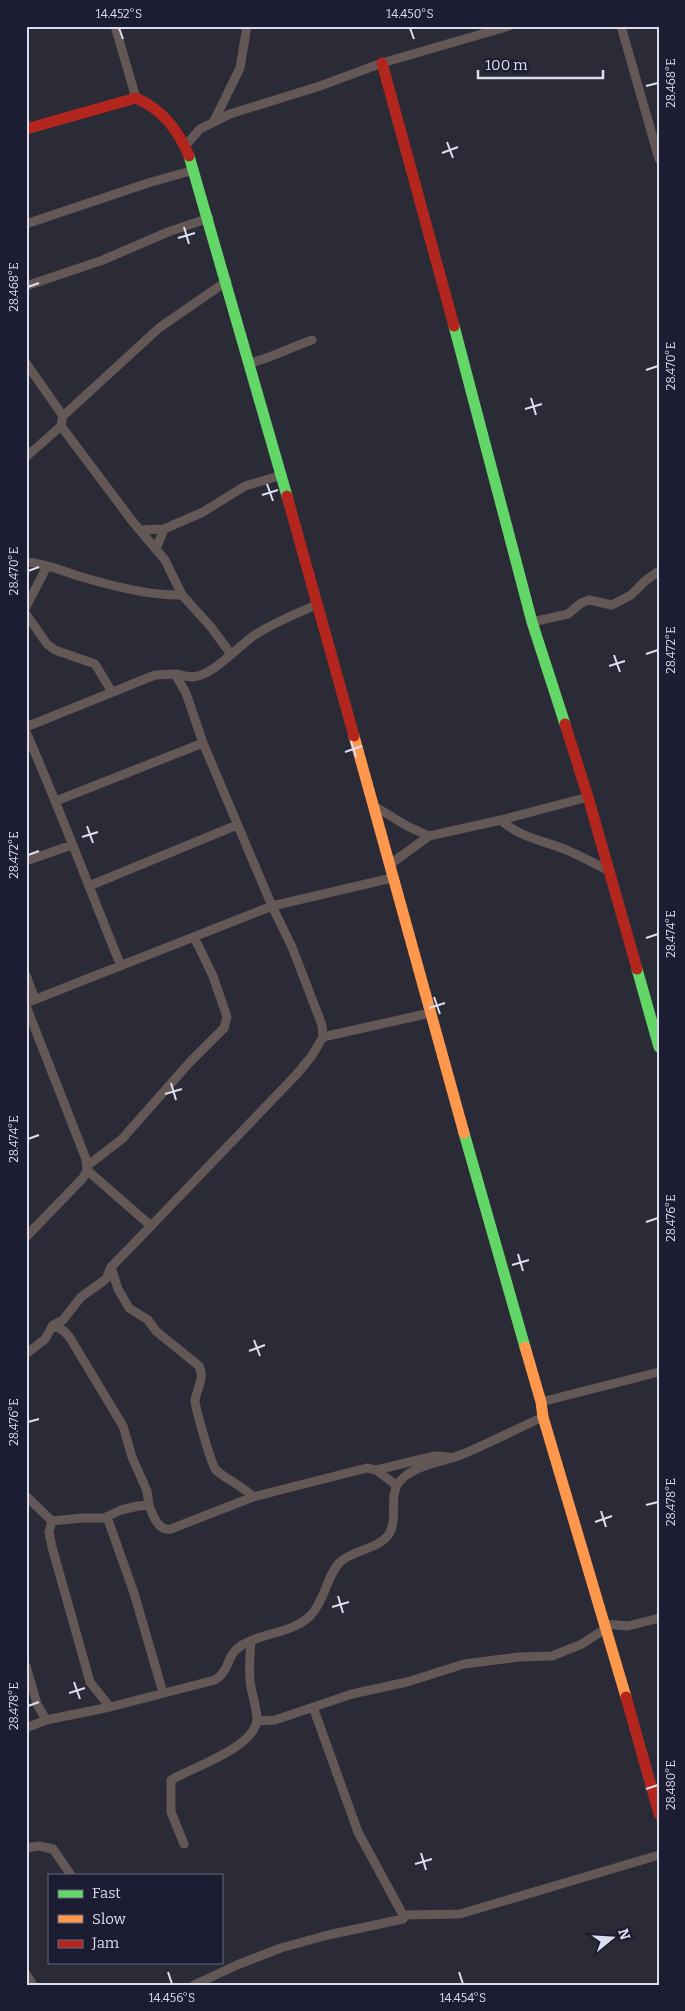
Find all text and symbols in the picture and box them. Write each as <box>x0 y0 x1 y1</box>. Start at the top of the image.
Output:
text: 14.452°S <box>96 7 142 21</box>
text: 14.450°S <box>386 7 434 21</box>
scale bar <box>478 48 602 80</box>
text: 100 m <box>485 56 528 74</box>
text: 28.468°E <box>664 58 678 108</box>
text: 28.468°E <box>7 262 21 312</box>
text: 28.470°E <box>664 342 678 390</box>
text: 28.470°E <box>7 547 21 595</box>
text: 28.472°E <box>664 626 678 674</box>
text: 28.472°E <box>7 831 21 879</box>
text: 28.474°E <box>664 910 678 958</box>
text: 28.474°E <box>7 1115 21 1163</box>
text: 28.476°E <box>664 1194 678 1242</box>
text: 28.476°E <box>7 1398 21 1446</box>
text: 28.478°E <box>664 1478 678 1526</box>
text: 28.478°E <box>7 1682 21 1730</box>
text: 28.480°E <box>664 1760 678 1810</box>
legend <box>48 1874 222 1964</box>
text: Fast <box>92 1884 121 1902</box>
text: Slow <box>92 1910 127 1928</box>
north arrow <box>588 1914 638 1964</box>
text: N <box>614 1926 634 1942</box>
text: Jam <box>91 1934 120 1952</box>
text: 14.456°S <box>149 1991 195 2005</box>
text: 14.454°S <box>440 1991 486 2005</box>

